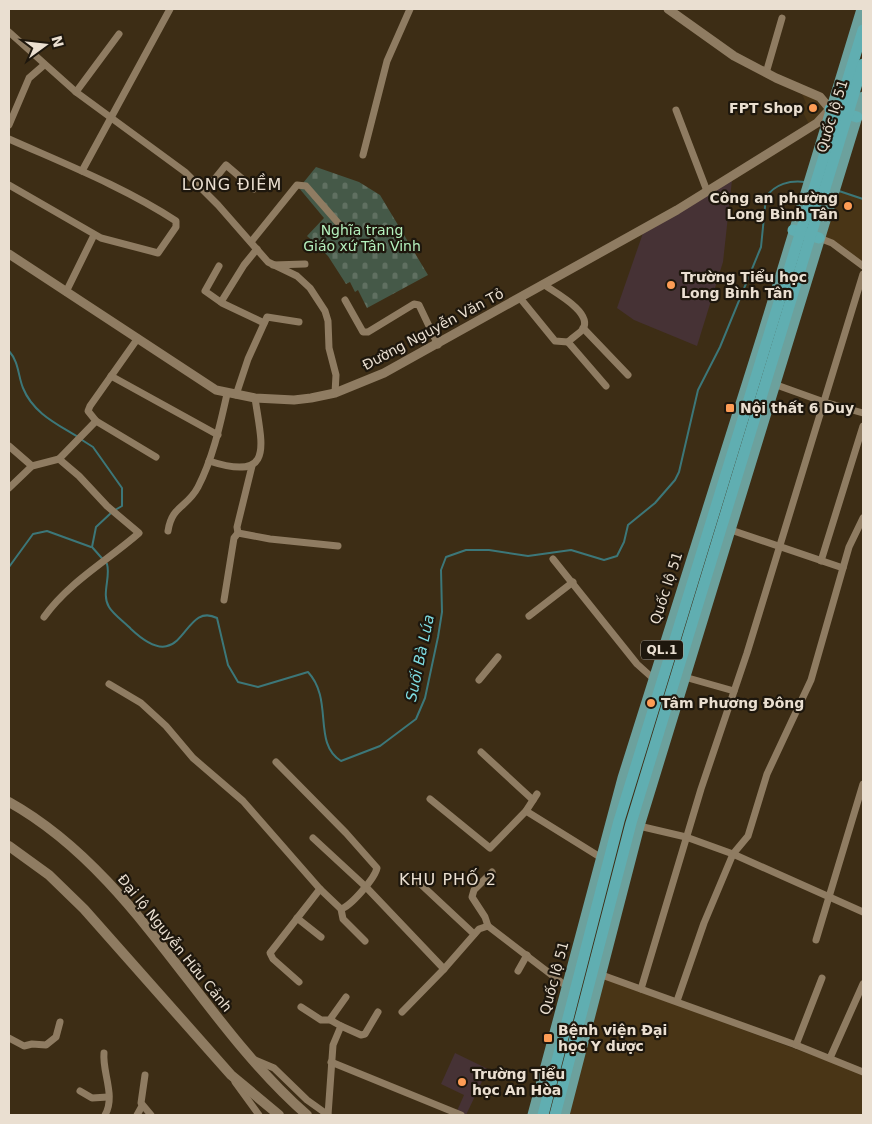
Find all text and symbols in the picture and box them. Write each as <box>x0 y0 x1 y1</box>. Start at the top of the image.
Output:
north arrow <box>20 20 70 70</box>
text: N <box>48 34 67 49</box>
street label: Quốc lộ 51 <box>813 78 851 154</box>
place label: FPT Shop <box>729 100 803 116</box>
marker: FPT Shop <box>807 102 819 114</box>
district label: LONG ĐIỀM <box>182 173 282 194</box>
place label: Công an phường Long Bình Tân <box>709 190 838 222</box>
marker: Công an phường Long Bình Tân <box>842 200 854 212</box>
park label: Nghĩa trang Giáo xứ Tân Vinh <box>303 222 421 254</box>
place label: Trường Tiểu học Long Bình Tân <box>681 269 807 301</box>
marker: Trường Tiểu học Long Bình Tân <box>665 279 677 291</box>
street label: Đường Nguyễn Văn Tỏ <box>360 285 506 373</box>
place label: Nội thất 6 Duy <box>740 400 854 416</box>
marker: Nội thất 6 Duy <box>724 402 736 414</box>
street label: Quốc lộ 51 <box>647 550 685 626</box>
water label: Suối Bà Lúa <box>402 613 438 703</box>
road number: QL.1 <box>641 640 683 660</box>
place label: Tâm Phương Đông <box>661 695 804 711</box>
marker: Tâm Phương Đông <box>645 697 657 709</box>
district label: KHU PHỐ 2 <box>399 868 497 889</box>
street label: Đại lộ Nguyễn Hữu Cảnh <box>115 871 235 1015</box>
street label: Quốc lộ 51 <box>537 940 571 1016</box>
place label: Bệnh viện Đại học Y dược <box>558 1022 667 1054</box>
marker: Bệnh viện Đại học Y dược <box>542 1032 554 1044</box>
place label: Trường Tiểu học An Hòa <box>472 1066 565 1098</box>
marker: Trường Tiểu học An Hòa <box>456 1076 468 1088</box>

